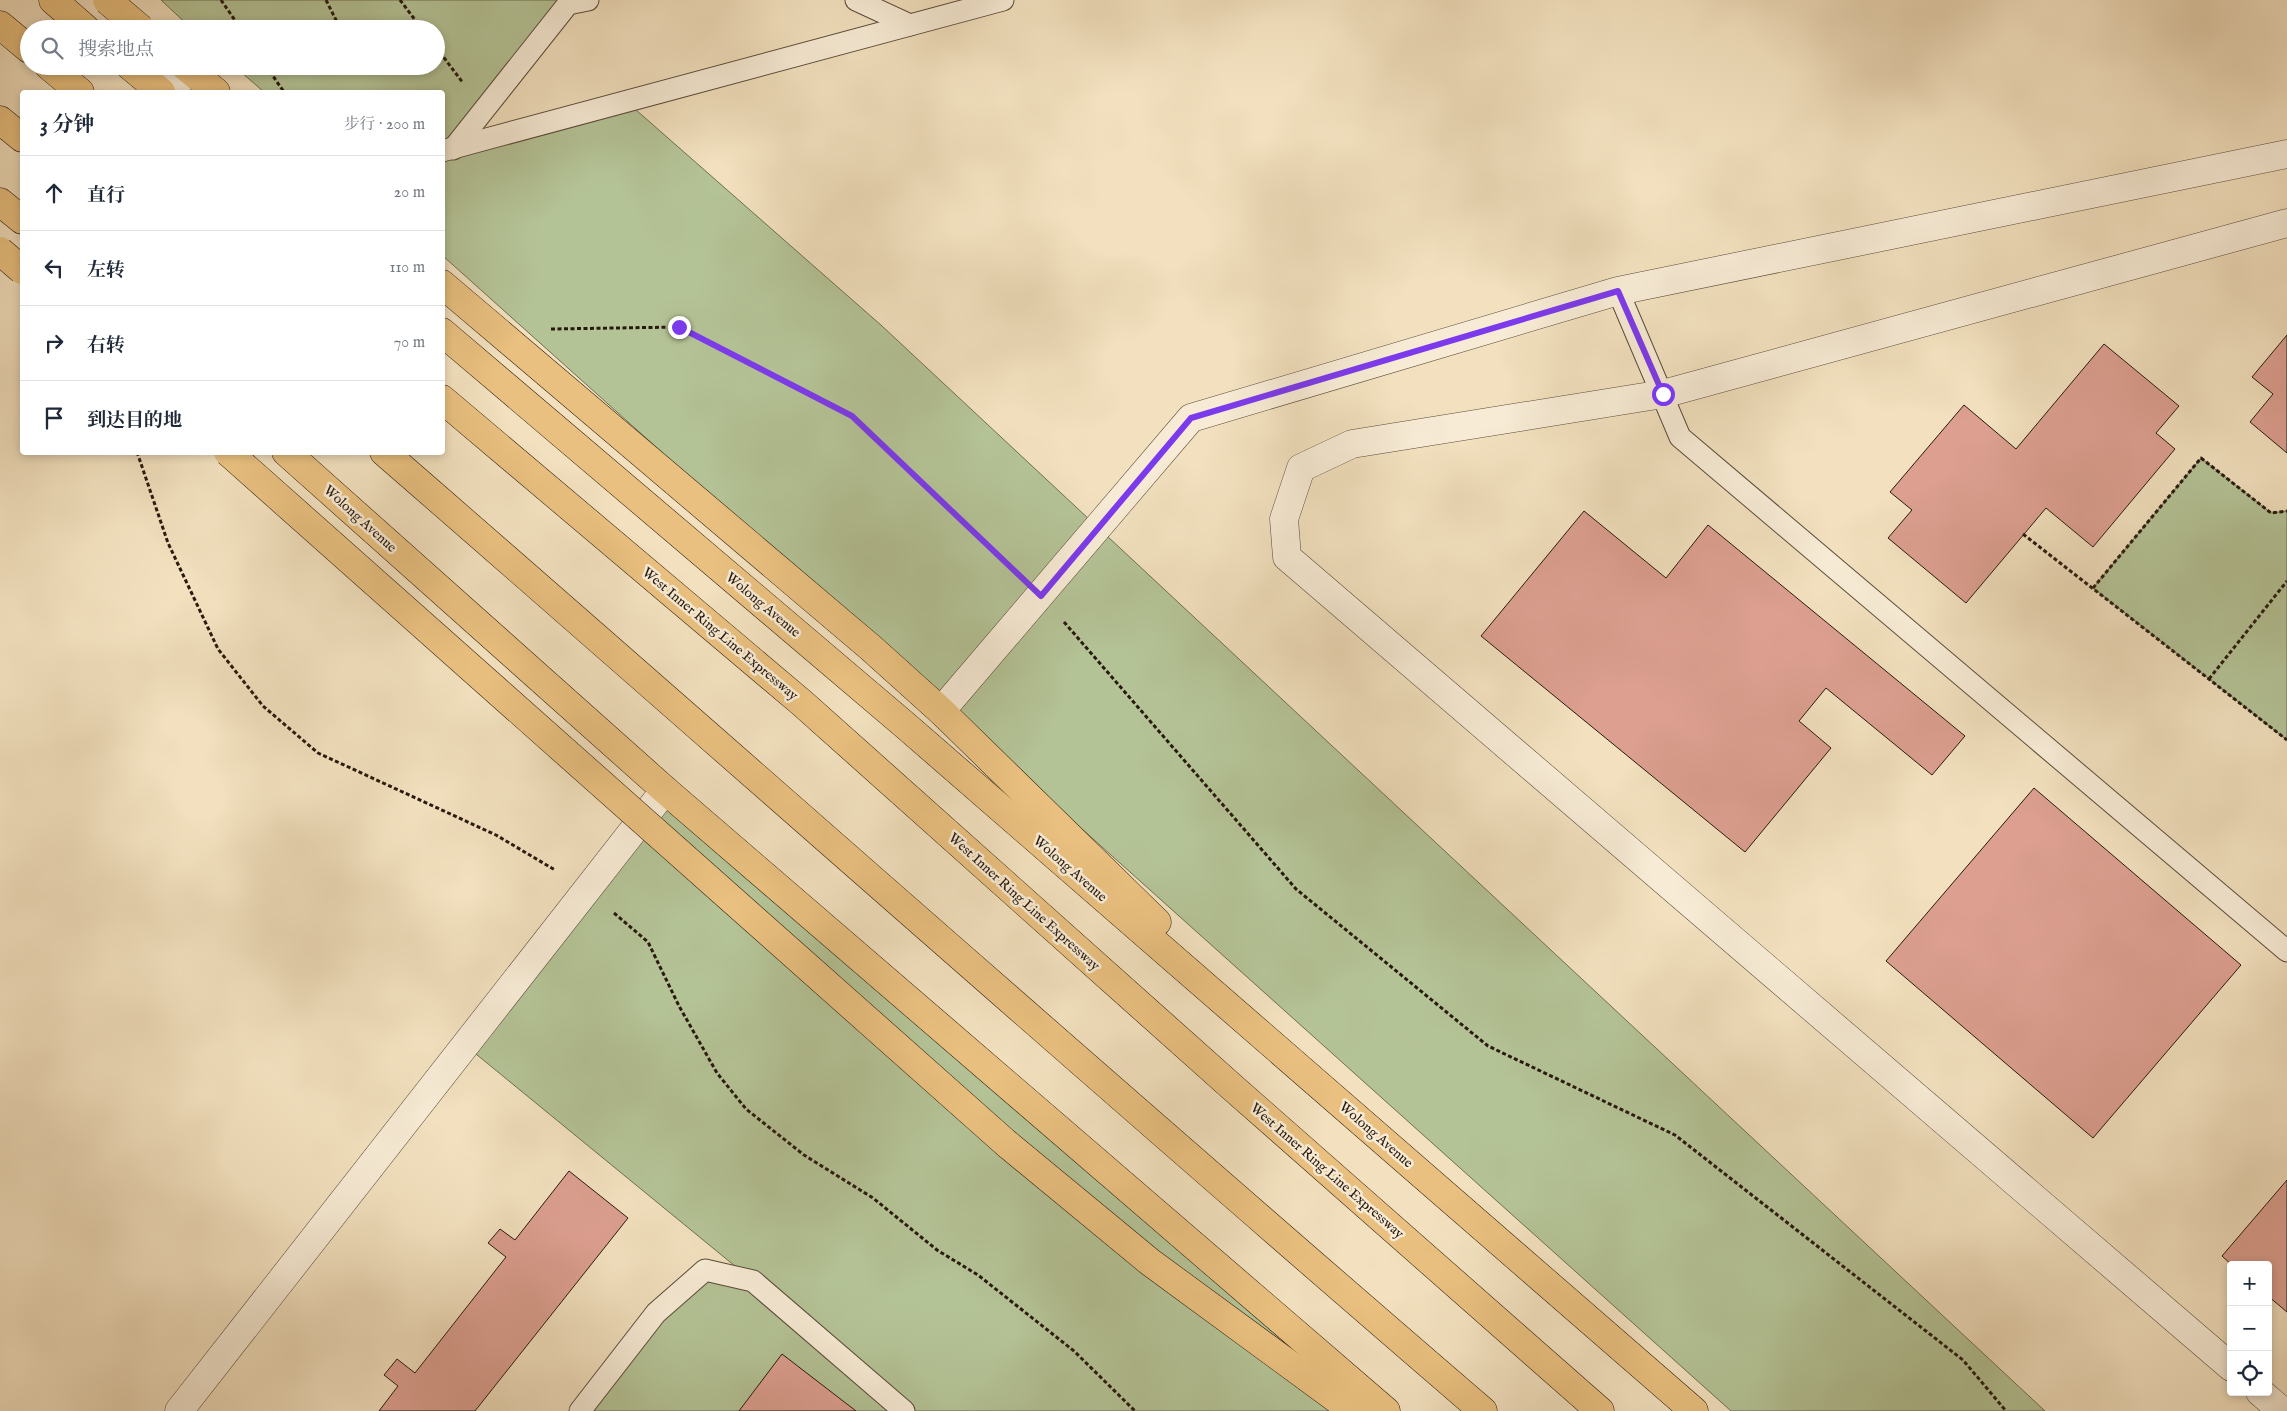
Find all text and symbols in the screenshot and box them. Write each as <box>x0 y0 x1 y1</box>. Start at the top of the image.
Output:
search box <box>20 20 445 75</box>
icon: search <box>38 34 66 62</box>
text: 搜索地点 <box>78 38 154 62</box>
text: 3 分钟 <box>40 112 94 139</box>
text: 步行 · 200 m <box>343 115 425 135</box>
icon: ahead <box>40 179 68 207</box>
text: 20 m <box>394 183 425 203</box>
text: 直行 <box>87 184 125 208</box>
icon: left <box>40 254 68 282</box>
text: 110 m <box>389 258 425 278</box>
text: 左转 <box>87 259 125 283</box>
route end <box>668 316 691 339</box>
icon: right <box>40 329 68 357</box>
text: 70 m <box>394 333 425 353</box>
text: 右转 <box>87 334 125 358</box>
route start <box>1652 383 1675 406</box>
icon: arrive <box>40 404 68 432</box>
text: 到达目的地 <box>87 409 182 433</box>
street label: Wolong Avenue <box>320 481 401 557</box>
street label: West Inner Ring Line Expressway <box>638 563 802 705</box>
street label: Wolong Avenue <box>722 568 805 642</box>
street label: West Inner Ring Line Expressway <box>944 829 1104 975</box>
street label: Wolong Avenue <box>1029 832 1111 906</box>
street label: Wolong Avenue <box>1335 1098 1417 1172</box>
street label: West Inner Ring Line Expressway <box>1246 1099 1408 1243</box>
map controls <box>2227 1261 2272 1396</box>
button: + <box>2227 1261 2272 1306</box>
button: − <box>2227 1306 2272 1351</box>
button: locate <box>2227 1351 2272 1396</box>

